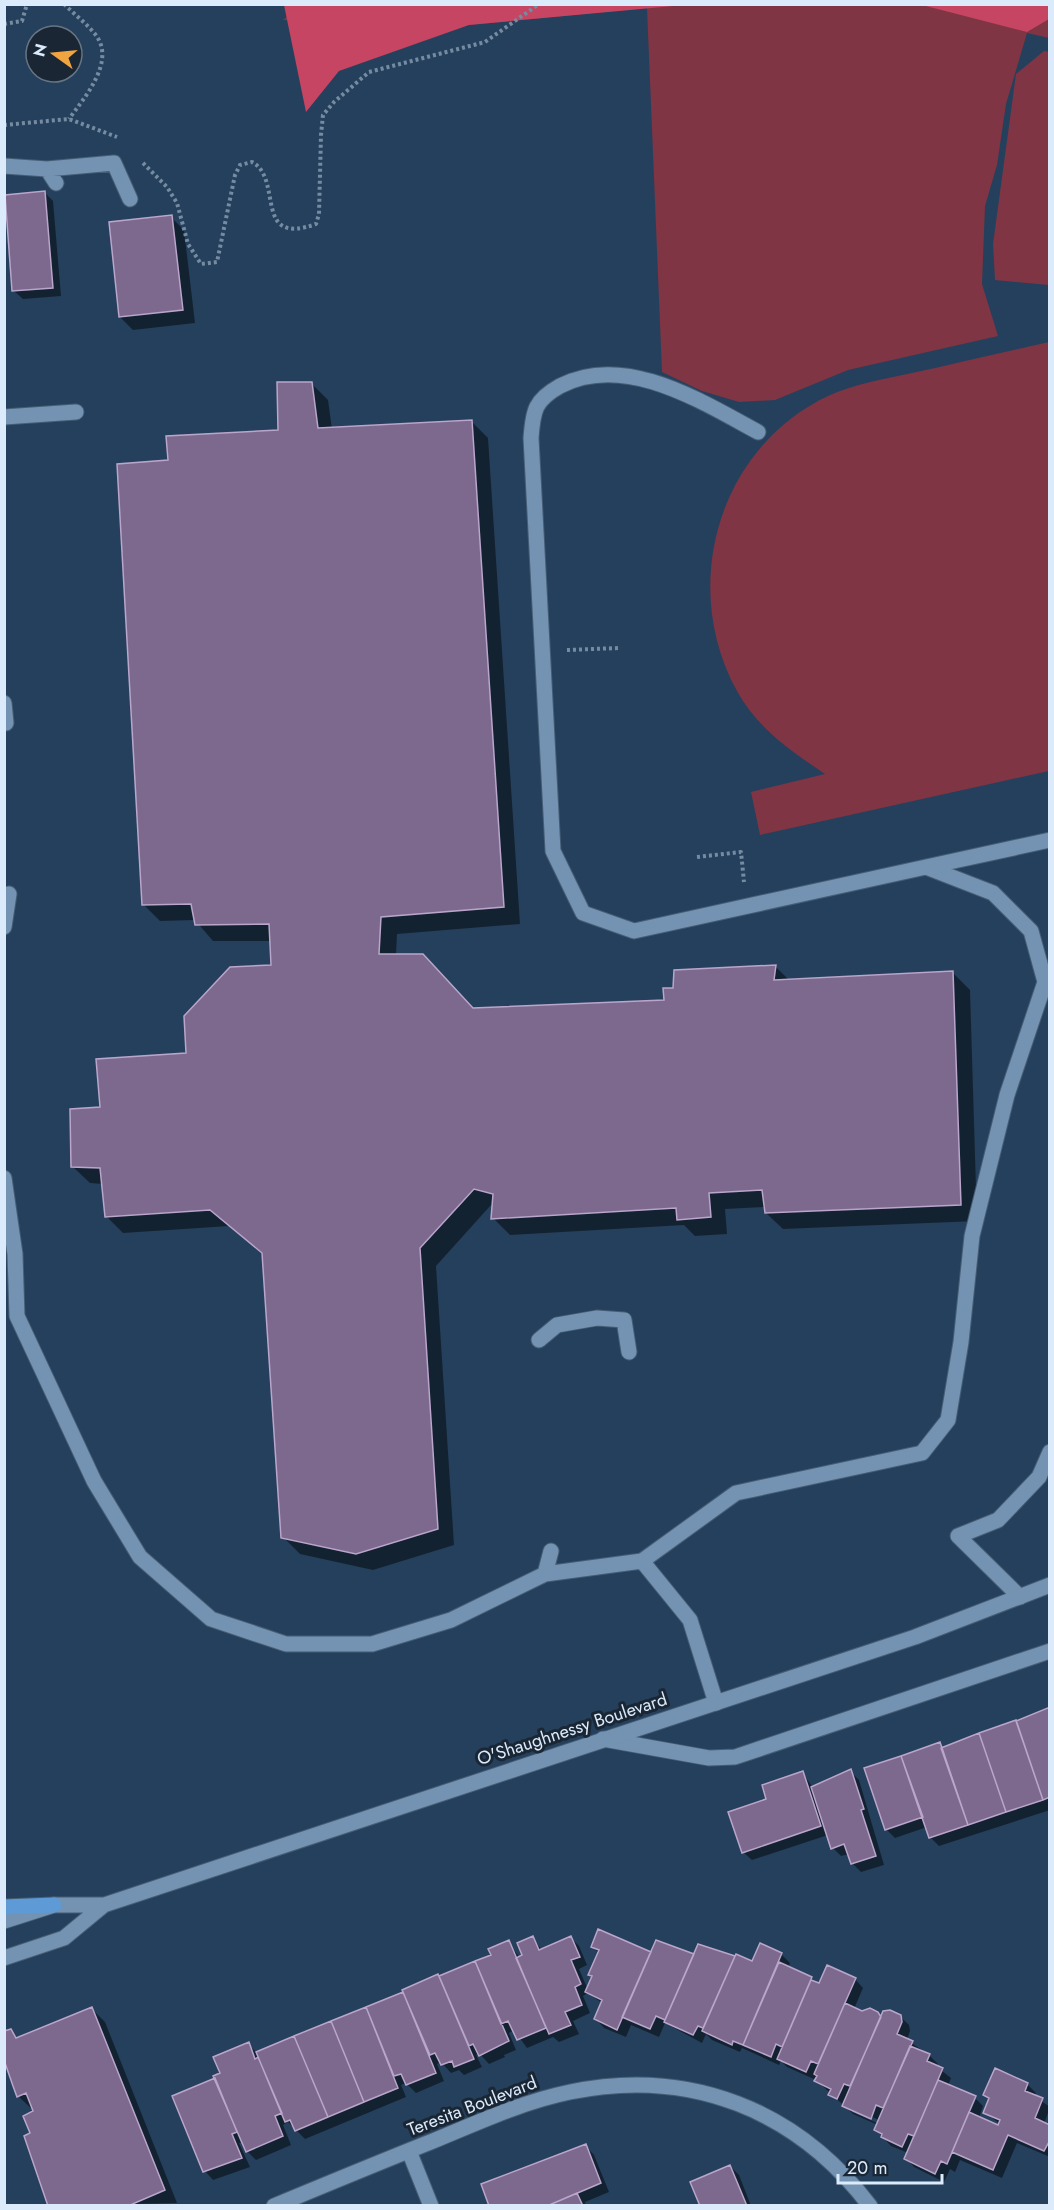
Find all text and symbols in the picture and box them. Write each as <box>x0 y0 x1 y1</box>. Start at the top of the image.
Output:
north arrow <box>24 24 84 84</box>
text: N <box>27 41 53 59</box>
street label: O'Shaughnessy Boulevard <box>474 1686 670 1772</box>
street label: Teresita Boulevard <box>403 2069 541 2143</box>
scale bar <box>838 2147 942 2185</box>
text: 20 m <box>847 2155 887 2181</box>

